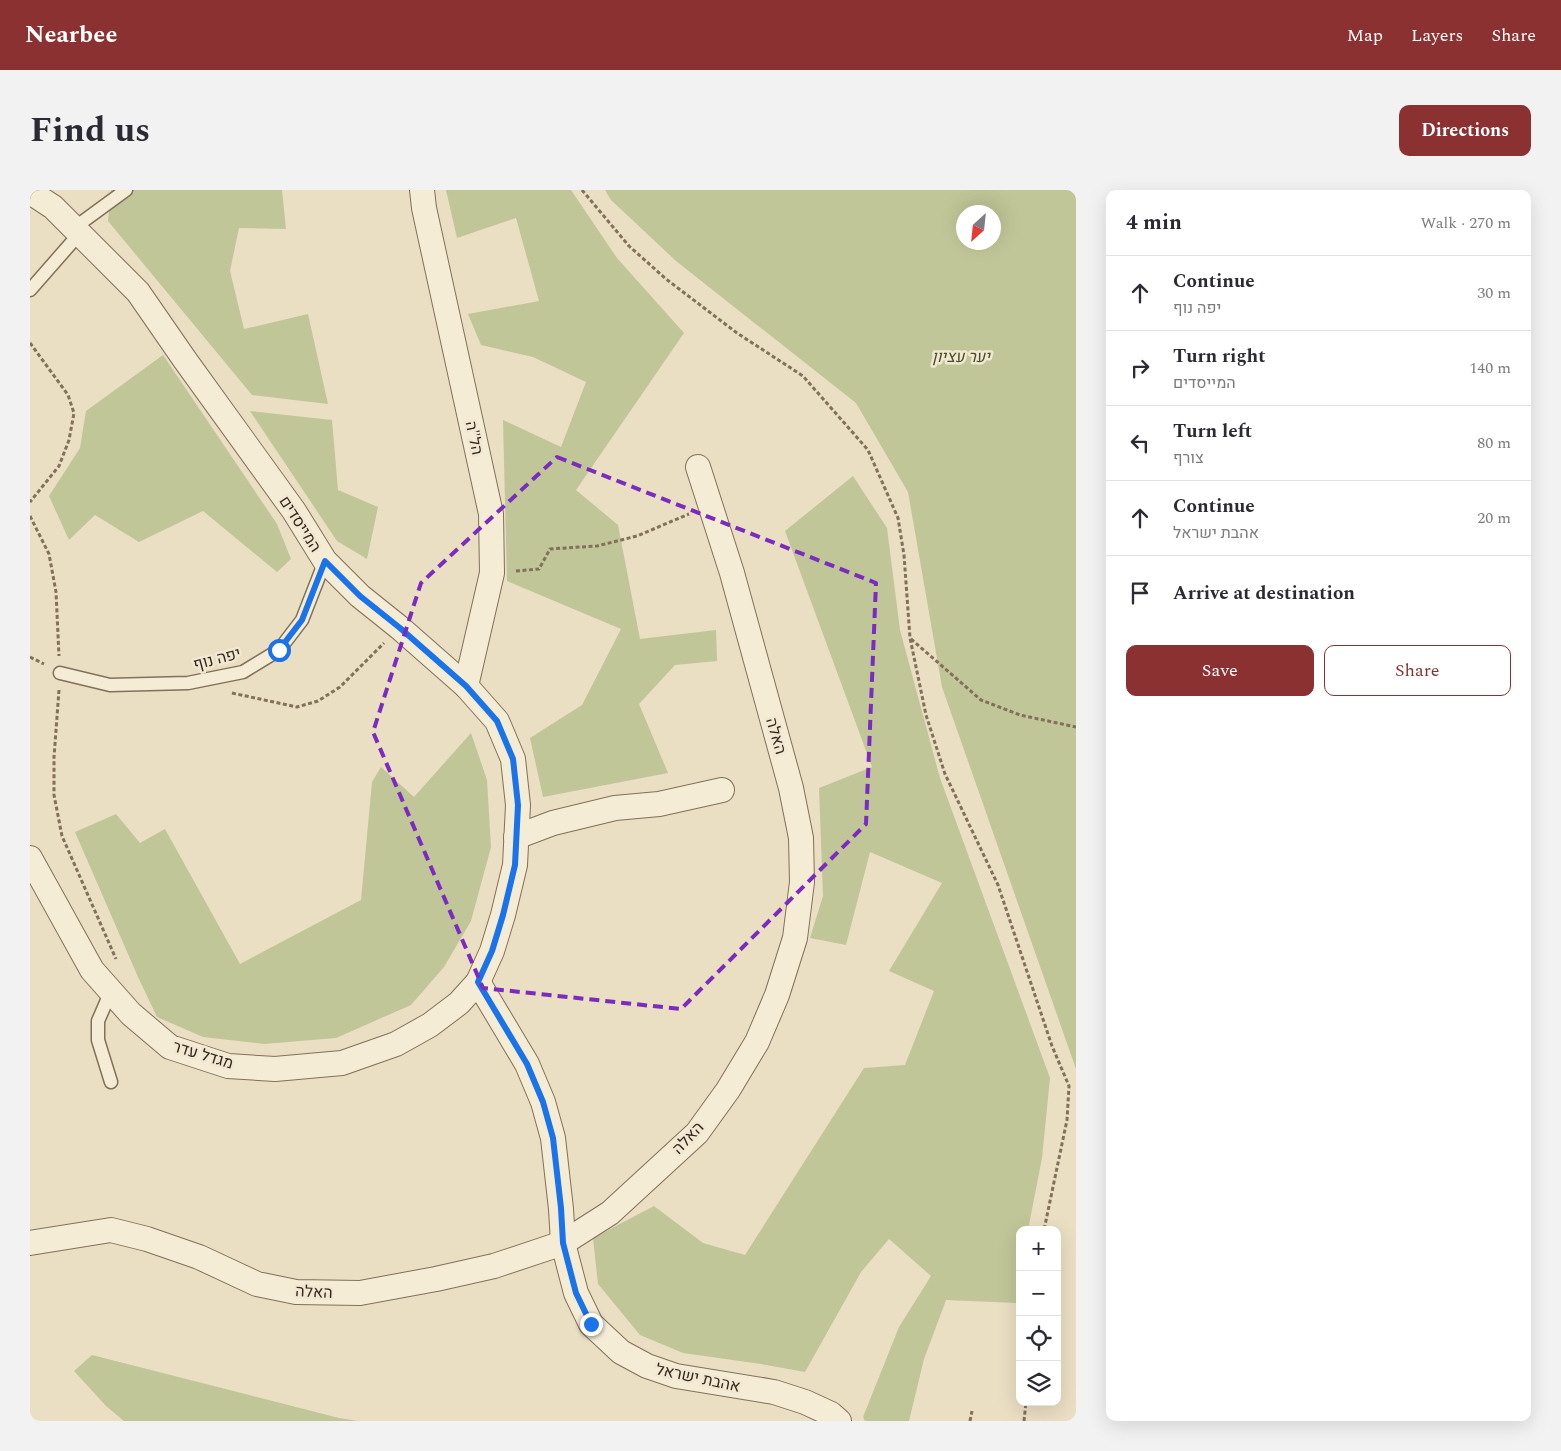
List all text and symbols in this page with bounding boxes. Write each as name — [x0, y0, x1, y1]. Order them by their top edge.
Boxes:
text: Nearbee — [25, 17, 117, 53]
text: Map — [1347, 22, 1383, 49]
text: Layers — [1411, 22, 1463, 49]
text: Share — [1491, 22, 1536, 49]
text: Find us — [30, 104, 150, 157]
button: Directions — [1399, 105, 1531, 156]
north arrow — [956, 205, 1001, 250]
text: 4 min — [1126, 207, 1182, 239]
text: Walk · 270 m — [1420, 211, 1511, 235]
text: Continue — [1173, 267, 1255, 296]
icon: ahead — [1126, 279, 1154, 307]
text: 30 m — [1477, 281, 1511, 305]
text: יפה נוף — [1173, 296, 1221, 320]
text: Turn right — [1173, 342, 1266, 371]
park label: יער עציון — [932, 345, 991, 369]
icon: right — [1126, 354, 1154, 382]
text: 140 m — [1469, 356, 1511, 380]
text: המייסדים — [1173, 371, 1236, 395]
text: Turn left — [1173, 417, 1252, 446]
street label: הל"ה — [459, 419, 489, 457]
icon: left — [1126, 429, 1154, 457]
text: 80 m — [1477, 431, 1511, 455]
text: צורף — [1173, 446, 1204, 470]
street label: המייסדים — [273, 491, 327, 557]
text: Continue — [1173, 492, 1255, 521]
icon: ahead — [1126, 504, 1154, 532]
text: 20 m — [1477, 506, 1511, 530]
text: אהבת ישראל — [1173, 521, 1259, 545]
icon: arrive — [1126, 579, 1154, 607]
text: Arrive at destination — [1173, 579, 1355, 608]
route start — [268, 639, 291, 662]
street label: יפה נוף — [191, 641, 243, 677]
button: Save — [1126, 645, 1314, 696]
button: Share — [1324, 645, 1511, 696]
street label: האלה — [759, 715, 793, 757]
street label: מגדל עדר — [170, 1034, 236, 1076]
street label: האלה — [666, 1116, 710, 1160]
map controls — [1016, 1226, 1061, 1406]
button: + — [1016, 1226, 1061, 1271]
button: − — [1016, 1271, 1061, 1316]
street label: האלה — [295, 1279, 333, 1305]
route end — [580, 1313, 603, 1336]
button: locate — [1016, 1316, 1061, 1361]
street label: אהבת ישראל — [653, 1357, 743, 1399]
button: layers — [1016, 1361, 1061, 1406]

